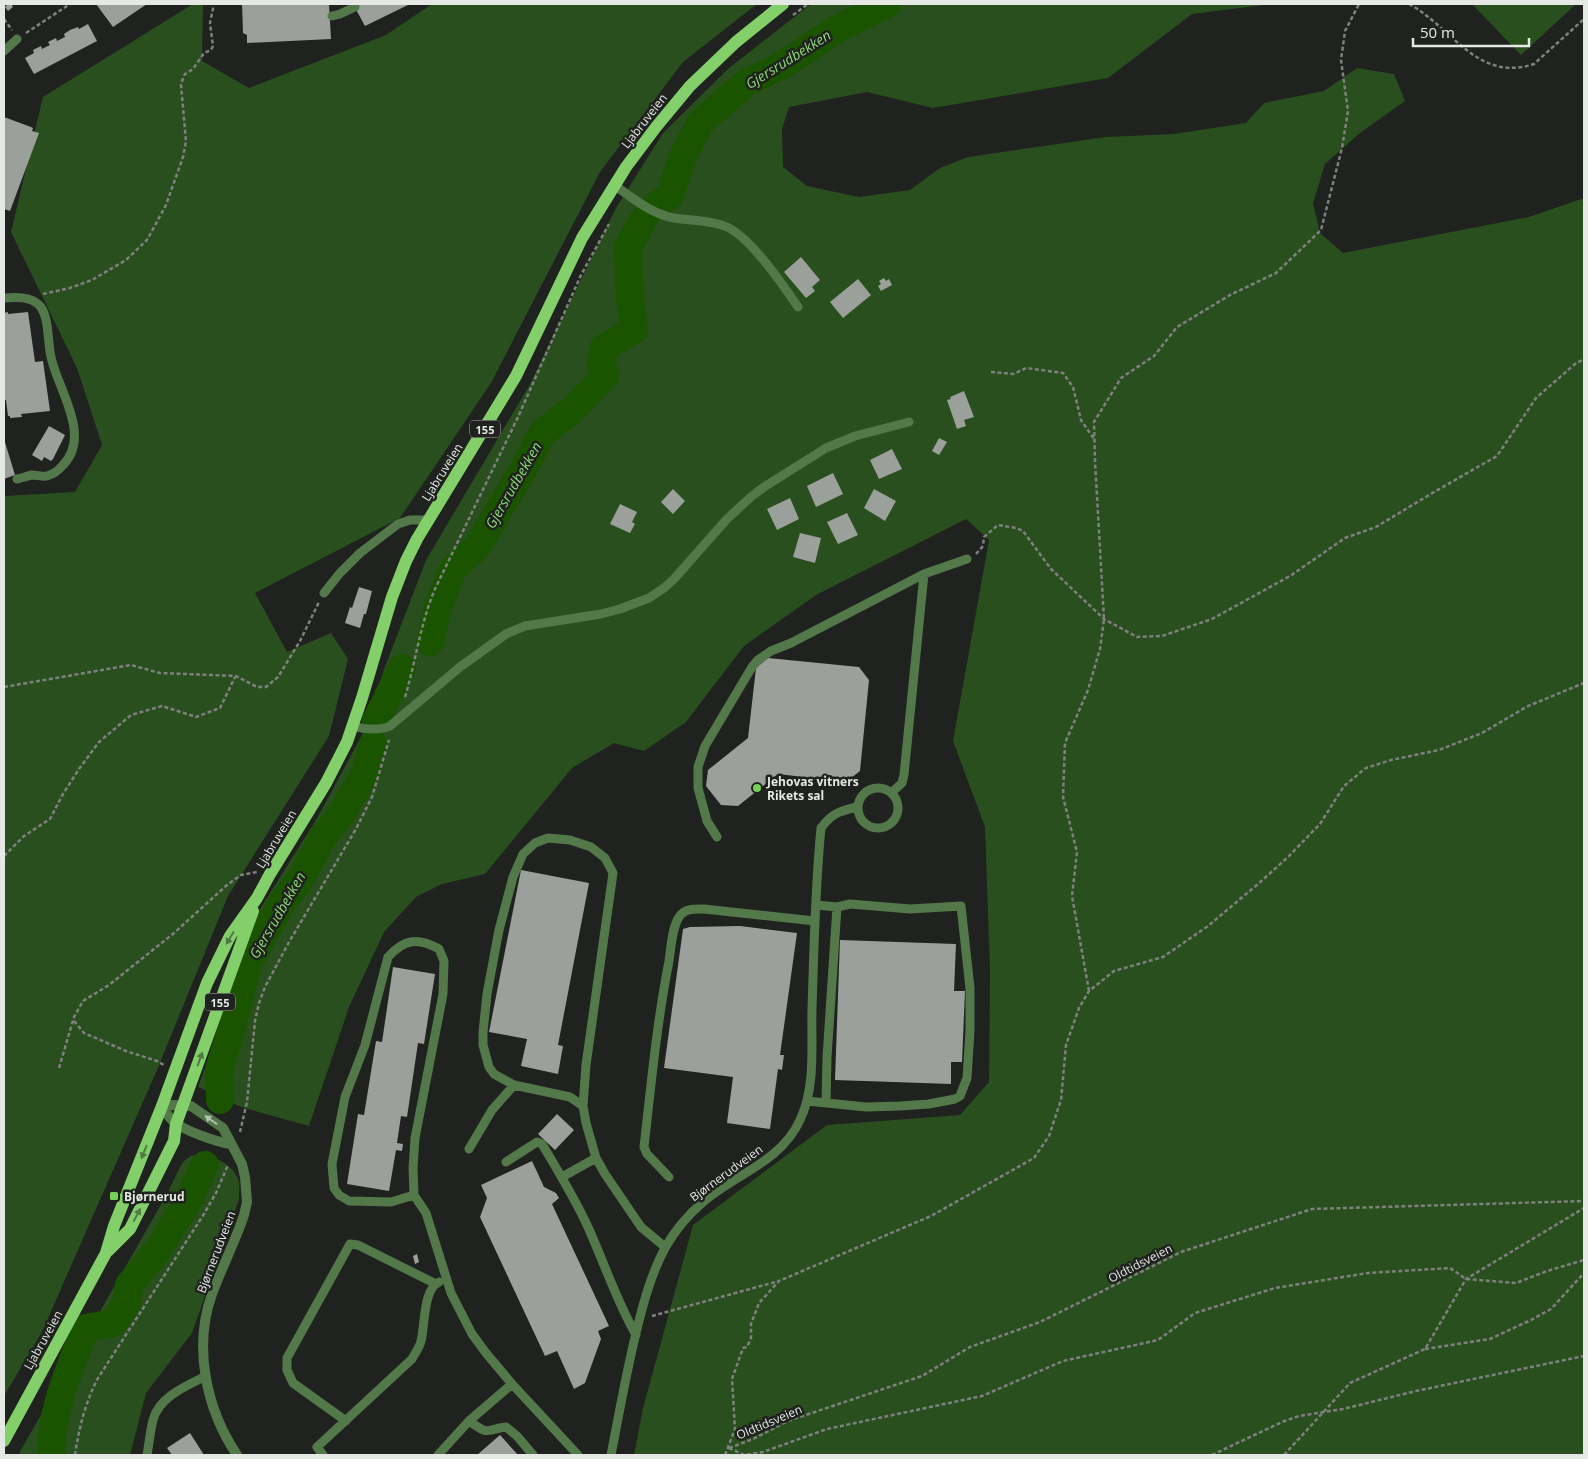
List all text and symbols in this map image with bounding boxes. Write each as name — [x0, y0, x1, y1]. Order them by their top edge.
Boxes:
scale bar — [1413, 15, 1529, 47]
text: 50 m — [1420, 22, 1455, 42]
water label: Gjersrudbekken — [742, 25, 834, 93]
street label: Ljabruveien — [617, 90, 671, 152]
road number: 155 — [470, 420, 500, 438]
water label: Gjersrudbekken — [481, 438, 545, 532]
street label: Ljabruveien — [417, 440, 467, 504]
place label: Jehovas vitners Rikets sal — [766, 773, 859, 804]
marker: Jehovas vitners Rikets sal — [751, 782, 763, 794]
street label: Ljabruveien — [252, 807, 300, 871]
water label: Gjersrudbekken — [245, 868, 309, 962]
one-way arrow — [225, 931, 234, 944]
road number: 155 — [205, 994, 235, 1010]
one-way arrow — [197, 1052, 204, 1067]
one-way arrow — [205, 1114, 218, 1125]
street label: Bjørnerudveien — [686, 1141, 766, 1205]
one-way arrow — [139, 1145, 147, 1159]
place label: Bjørnerud — [124, 1188, 185, 1205]
marker: Bjørnerud — [108, 1190, 120, 1202]
one-way arrow — [133, 1208, 141, 1223]
street label: Bjørnerudveien — [193, 1209, 239, 1295]
street label: Oldtidsveien — [1105, 1240, 1175, 1286]
street label: Ljabruveien — [20, 1307, 66, 1373]
street label: Oldtidsveien — [733, 1401, 805, 1443]

